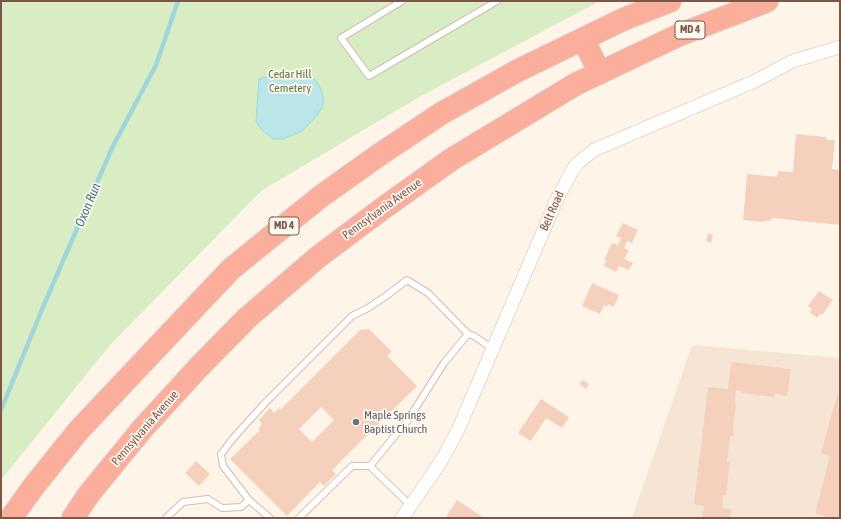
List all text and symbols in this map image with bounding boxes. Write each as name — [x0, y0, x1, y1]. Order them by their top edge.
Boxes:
road number: MD 4 — [675, 21, 705, 39]
park label: Cedar Hill Cemetery — [268, 67, 312, 95]
street label: Pennsylvania Avenue — [340, 175, 424, 243]
water label: Oxon Run — [72, 181, 104, 229]
street label: Belt Road — [537, 189, 567, 233]
road number: MD 4 — [269, 217, 299, 235]
street label: Pennsylvania Avenue — [109, 388, 181, 468]
place label: Maple Springs Baptist Church — [364, 408, 427, 436]
marker: Maple Springs Baptist Church — [351, 417, 361, 427]

